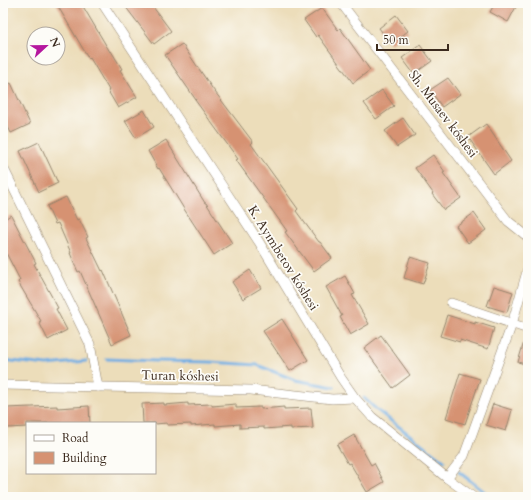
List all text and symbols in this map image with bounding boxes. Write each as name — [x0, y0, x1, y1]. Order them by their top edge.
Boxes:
north arrow — [26, 26, 66, 66]
scale bar — [377, 26, 448, 52]
text: 50 m — [383, 32, 410, 48]
text: N — [46, 35, 64, 50]
street label: Sh. Musaev kóshesi — [404, 67, 482, 162]
street label: K. Ayımbetov kóshesi — [243, 202, 323, 314]
street label: Turan kóshesi — [141, 366, 219, 386]
legend — [26, 422, 156, 474]
text: Road — [62, 430, 89, 446]
text: Building — [62, 450, 107, 466]

